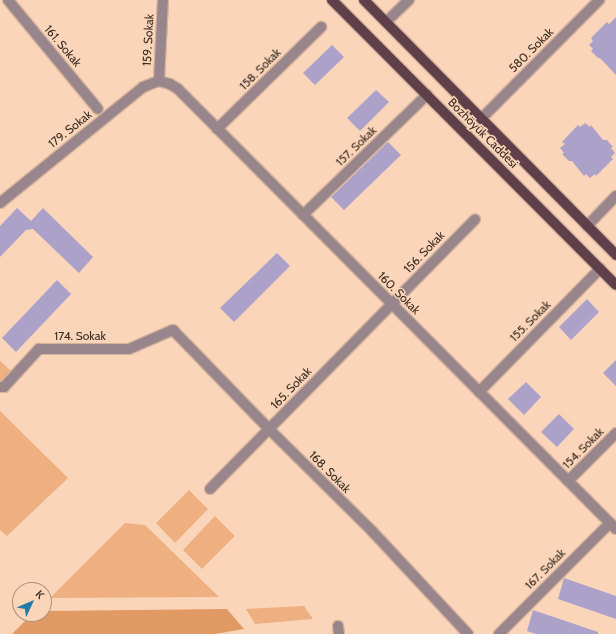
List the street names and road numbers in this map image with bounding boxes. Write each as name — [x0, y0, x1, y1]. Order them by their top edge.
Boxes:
street label: 159. Sokak — [139, 14, 157, 66]
street label: 161. Sokak — [41, 22, 85, 70]
street label: 580. Sokak — [506, 25, 556, 75]
street label: 158. Sokak — [236, 45, 284, 93]
street label: Bozhöyük Caddesi — [445, 95, 521, 171]
street label: 179. Sokak — [45, 107, 95, 151]
street label: 157. Sokak — [333, 123, 379, 169]
street label: 156. Sokak — [401, 228, 447, 276]
street label: 160. Sokak — [375, 269, 423, 317]
street label: 155. Sokak — [506, 297, 554, 345]
street label: 174. Sokak — [54, 329, 106, 343]
street label: 165. Sokak — [268, 364, 314, 412]
street label: 154. Sokak — [559, 424, 607, 472]
street label: 168. Sokak — [306, 448, 354, 496]
street label: 167. Sokak — [522, 546, 568, 592]

